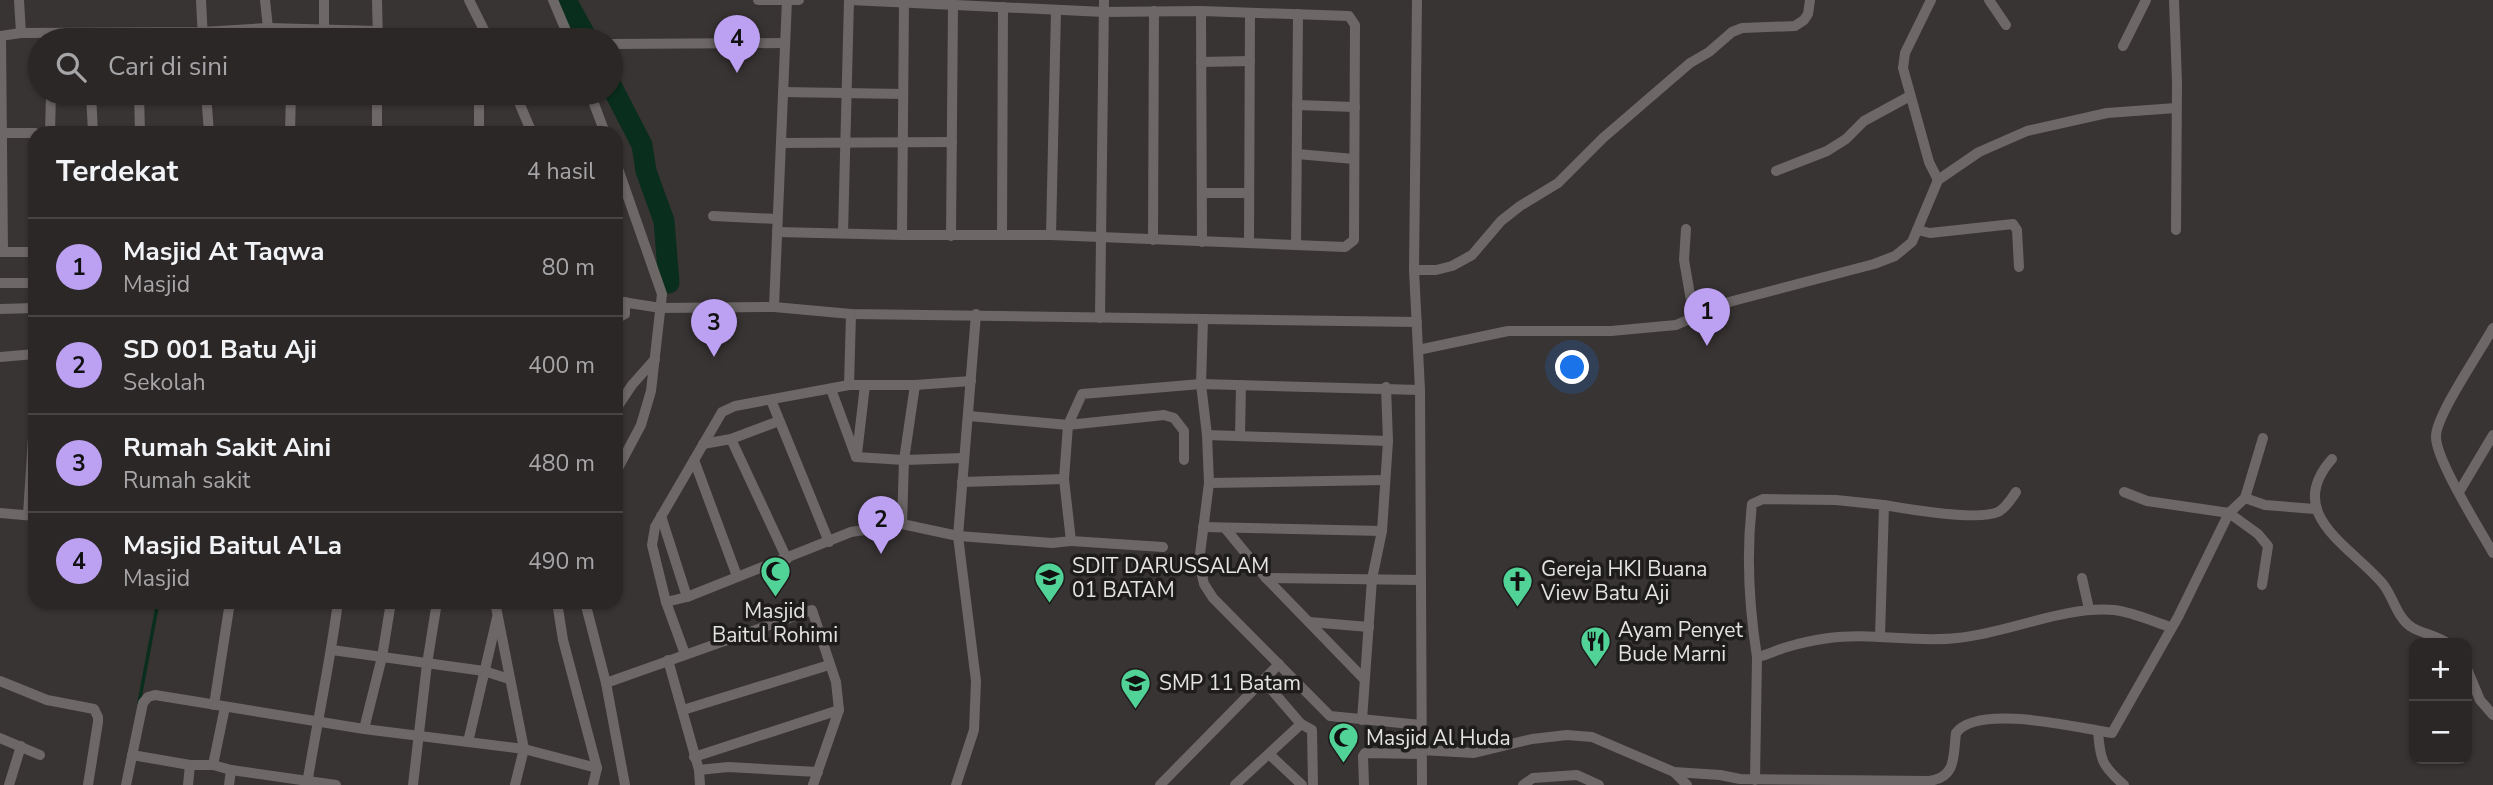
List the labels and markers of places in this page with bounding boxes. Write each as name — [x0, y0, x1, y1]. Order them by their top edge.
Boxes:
pin: 4 — [714, 15, 760, 73]
pin: 1 — [1684, 288, 1730, 346]
pin: 3 — [691, 299, 737, 357]
pin: 2 — [858, 496, 904, 554]
place label: SDIT DARUSSALAM 01 BATAM — [1072, 552, 1269, 604]
mosque icon: Masjid Baitul Rohimi — [758, 554, 792, 598]
place label: Gereja HKI Buana View Batu Aji — [1540, 555, 1708, 607]
school or university icon: SDIT DARUSSALAM 01 BATAM — [1032, 561, 1066, 605]
church icon: Gereja HKI Buana View Batu Aji — [1501, 564, 1535, 608]
place label: Masjid Baitul Rohimi — [712, 597, 838, 649]
place label: Ayam Penyet Bude Marni — [1618, 616, 1743, 668]
restaurant icon: Ayam Penyet Bude Marni — [1578, 625, 1612, 669]
school or university icon: SMP 11 Batam — [1119, 666, 1153, 710]
place label: SMP 11 Batam — [1159, 669, 1301, 697]
mosque icon: Masjid Al Huda — [1326, 721, 1360, 765]
place label: Masjid Al Huda — [1366, 724, 1511, 752]

